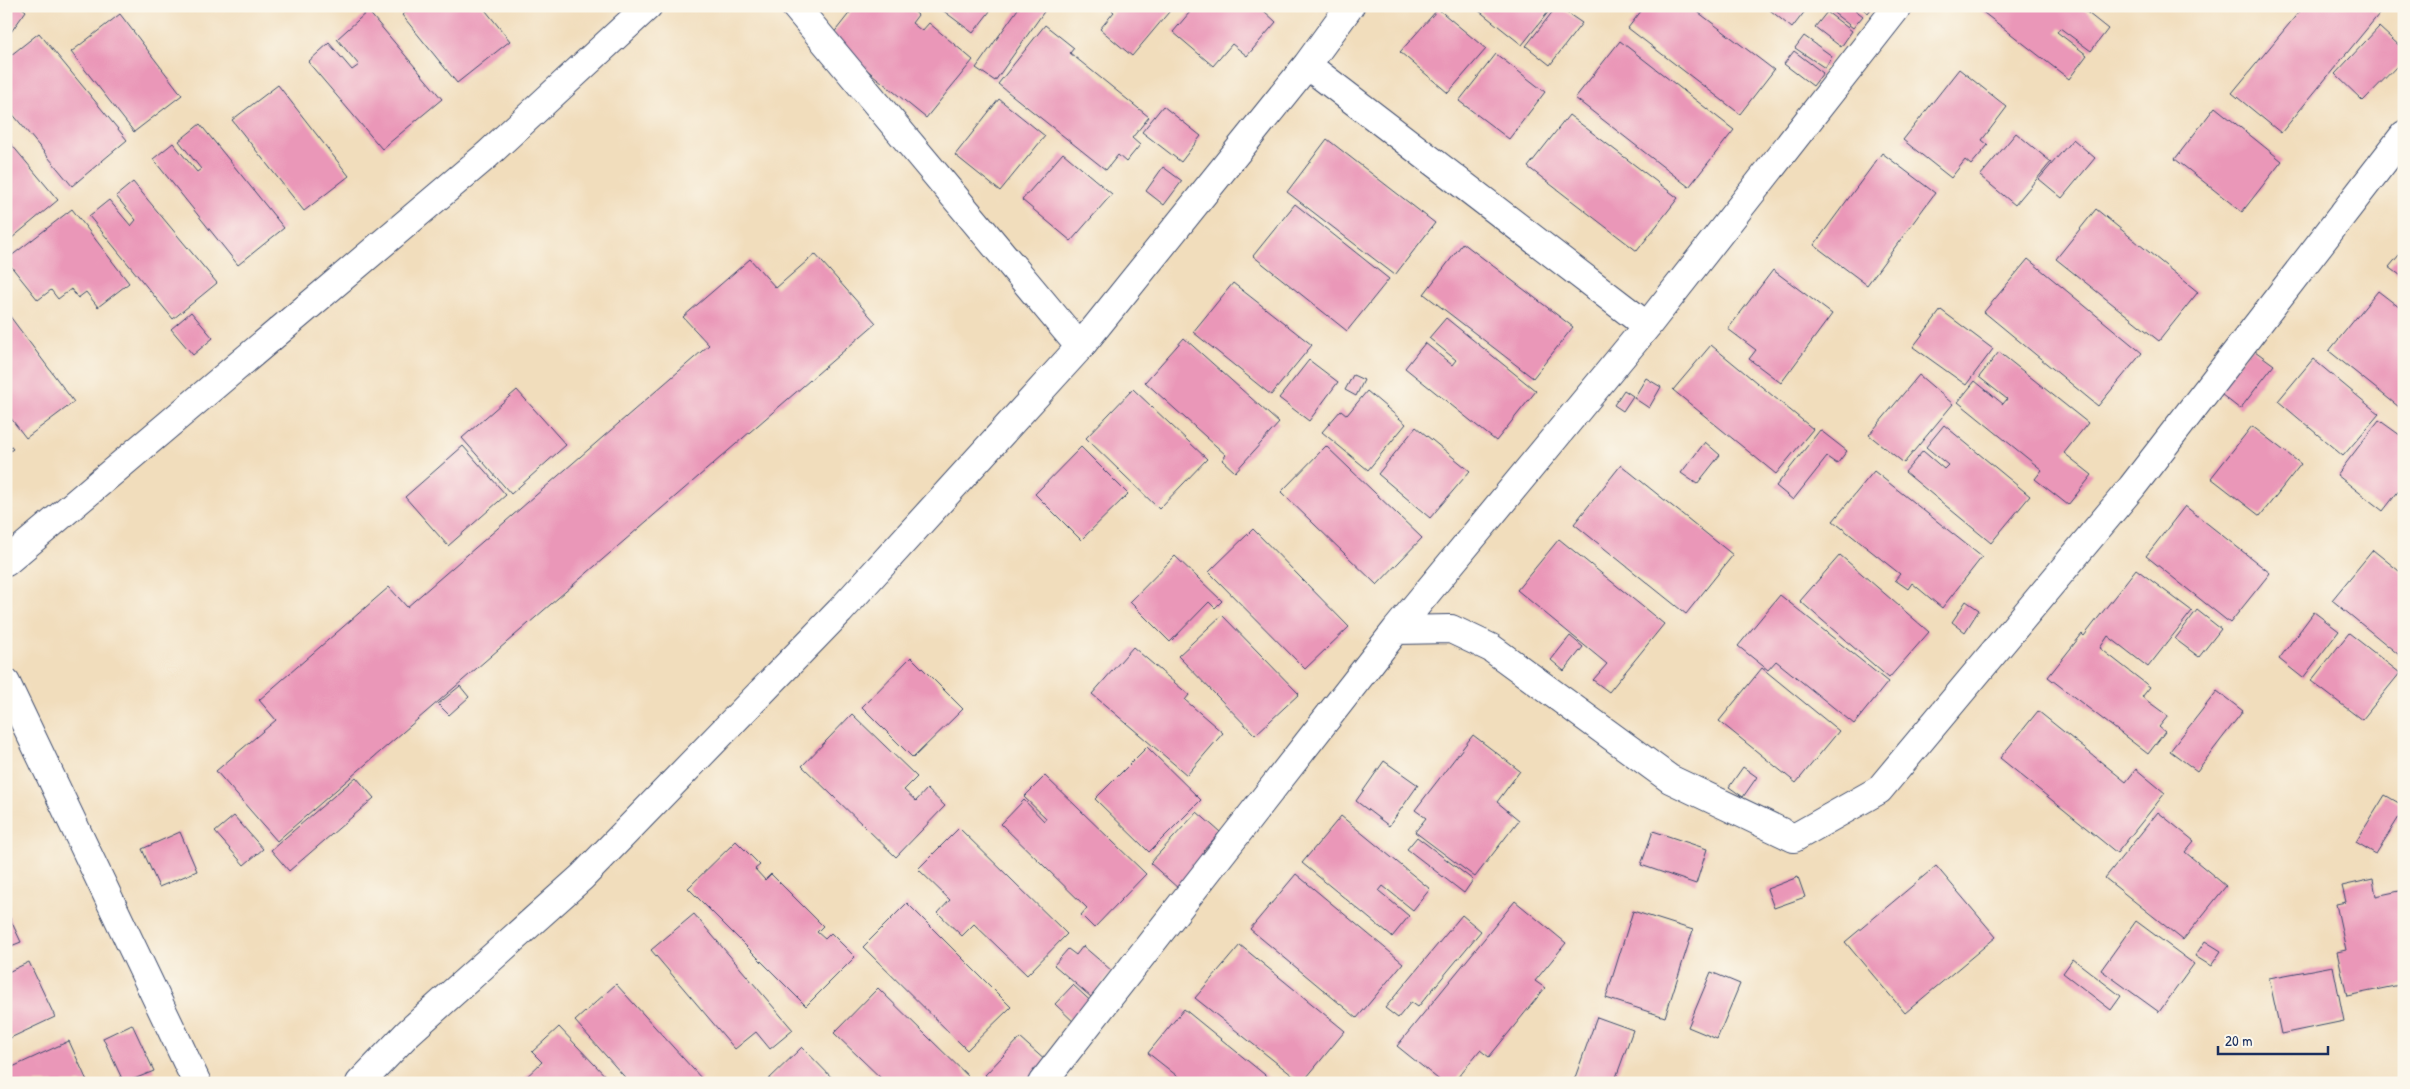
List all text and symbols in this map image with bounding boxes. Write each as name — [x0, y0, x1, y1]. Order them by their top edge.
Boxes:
scale bar — [2218, 1024, 2328, 1056]
text: 20 m — [2225, 1030, 2252, 1051]

